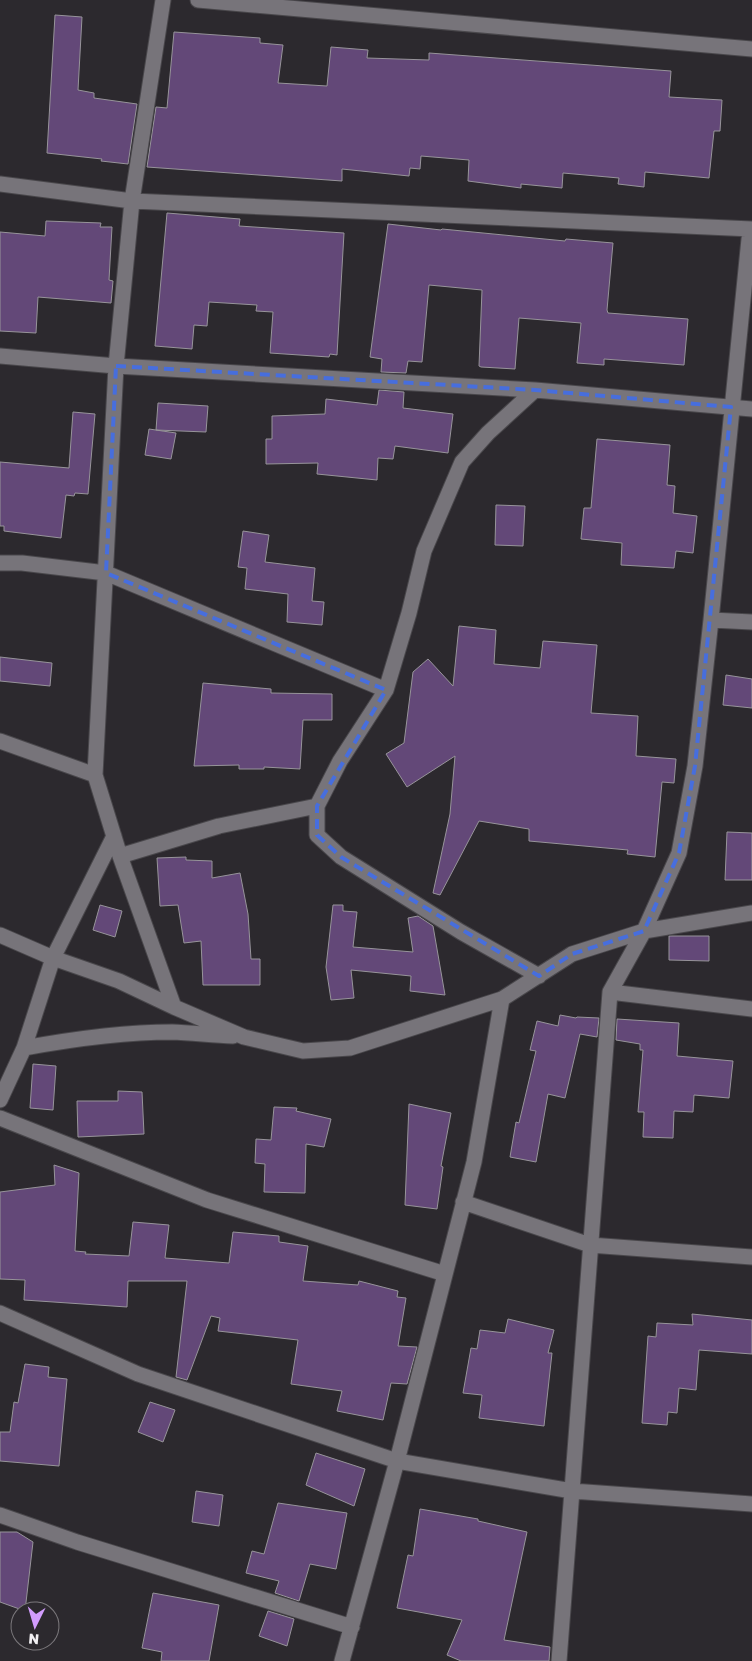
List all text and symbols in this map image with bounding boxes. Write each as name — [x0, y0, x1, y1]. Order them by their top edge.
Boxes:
north arrow — [10, 1601, 60, 1651]
text: N — [28, 1631, 40, 1648]

